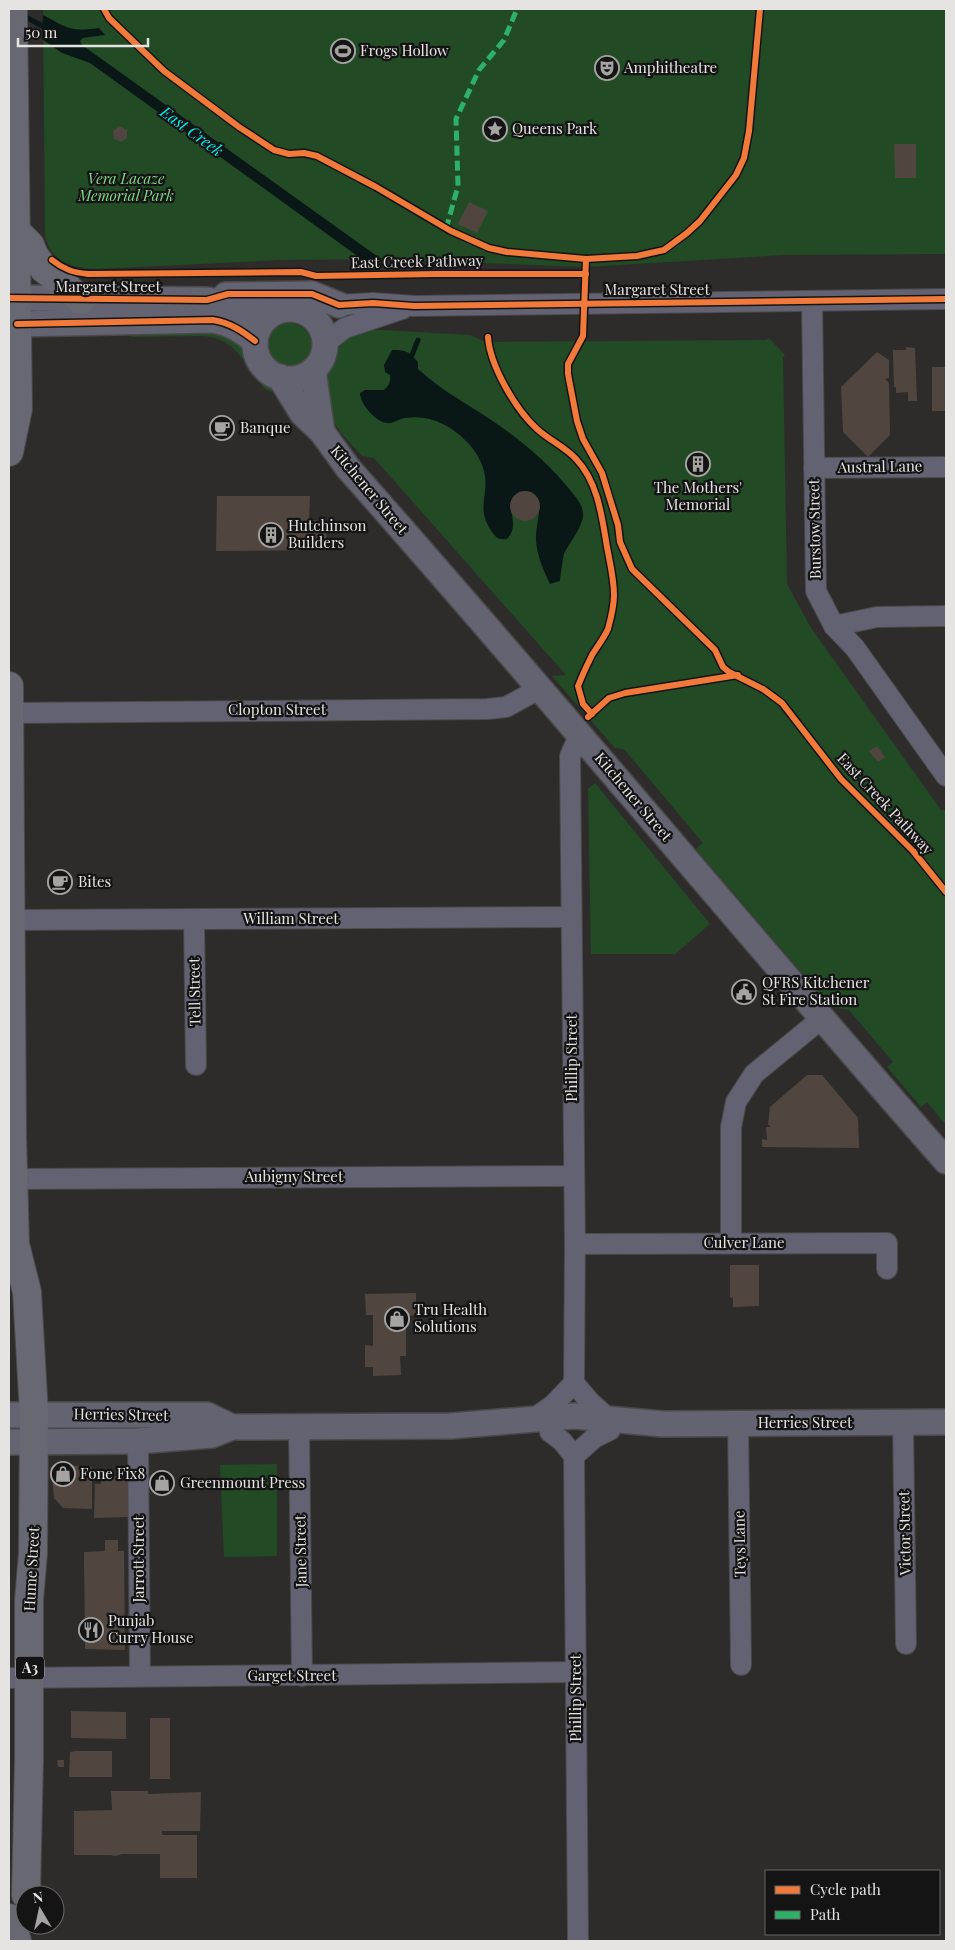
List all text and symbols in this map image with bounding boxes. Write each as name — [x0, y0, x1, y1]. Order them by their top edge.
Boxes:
scale bar — [18, 15, 148, 47]
text: 50 m — [25, 22, 58, 42]
sports icon: Frogs Hollow — [330, 38, 356, 64]
place label: Frogs Hollow — [360, 40, 449, 60]
theatre icon: Amphitheatre — [594, 55, 620, 81]
place label: Amphitheatre — [623, 57, 717, 77]
water label: East Creek — [156, 100, 228, 160]
place icon: Queens Park — [482, 116, 508, 142]
place label: Queens Park — [512, 118, 598, 138]
park label: Vera Lacaze Memorial Park — [77, 168, 174, 205]
street label: East Creek Pathway — [351, 250, 484, 272]
street label: Margaret Street — [55, 276, 161, 296]
street label: Margaret Street — [604, 279, 710, 299]
cafe icon: Banque — [209, 415, 235, 441]
place label: Banque — [240, 417, 291, 437]
street label: Kitchener Street — [327, 441, 413, 538]
building icon: The Mothers' Memorial — [685, 451, 711, 477]
street label: Austral Lane — [836, 455, 923, 477]
place label: The Mothers' Memorial — [654, 477, 742, 514]
street label: Burstow Street — [803, 478, 825, 579]
place label: Hutchinson Builders — [288, 515, 367, 552]
building icon: Hutchinson Builders — [258, 522, 284, 548]
street label: Clopton Street — [228, 699, 327, 719]
street label: Kitchener Street — [591, 748, 677, 845]
street label: East Creek Pathway — [833, 748, 938, 859]
cafe icon: Bites — [47, 869, 73, 895]
place label: Bites — [78, 871, 111, 891]
street label: William Street — [242, 908, 339, 928]
street label: Tell Street — [183, 957, 205, 1027]
place label: QFRS Kitchener St Fire Station — [762, 972, 870, 1009]
public building icon: QFRS Kitchener St Fire Station — [731, 979, 757, 1005]
street label: Phillip Street — [561, 1014, 581, 1102]
street label: Aubigny Street — [244, 1166, 344, 1186]
street label: Culver Lane — [703, 1232, 785, 1252]
place label: Tru Health Solutions — [414, 1299, 487, 1336]
shop icon: Tru Health Solutions — [384, 1306, 410, 1332]
street label: Herries Street — [73, 1403, 169, 1425]
street label: Herries Street — [758, 1412, 853, 1432]
shop icon: Fone Fix8 — [50, 1461, 76, 1487]
place label: Fone Fix8 — [80, 1463, 145, 1483]
shop icon: Greenmount Press — [149, 1470, 175, 1496]
place label: Greenmount Press — [180, 1472, 305, 1492]
street label: Victor Street — [893, 1490, 915, 1576]
street label: Teys Lane — [728, 1510, 750, 1578]
street label: Jane Street — [289, 1514, 311, 1588]
street label: Jarrott Street — [128, 1515, 148, 1604]
street label: Hume Street — [19, 1525, 43, 1612]
place label: Punjab Curry House — [108, 1610, 194, 1647]
restaurant icon: Punjab Curry House — [78, 1617, 104, 1643]
street label: Phillip Street — [565, 1654, 585, 1742]
road number: A3 — [16, 1656, 44, 1680]
street label: Garget Street — [247, 1665, 337, 1685]
legend — [765, 1870, 940, 1935]
text: Cycle path — [810, 1879, 881, 1899]
north arrow — [15, 1885, 65, 1935]
text: N — [31, 1886, 44, 1907]
text: Path — [810, 1904, 840, 1924]

